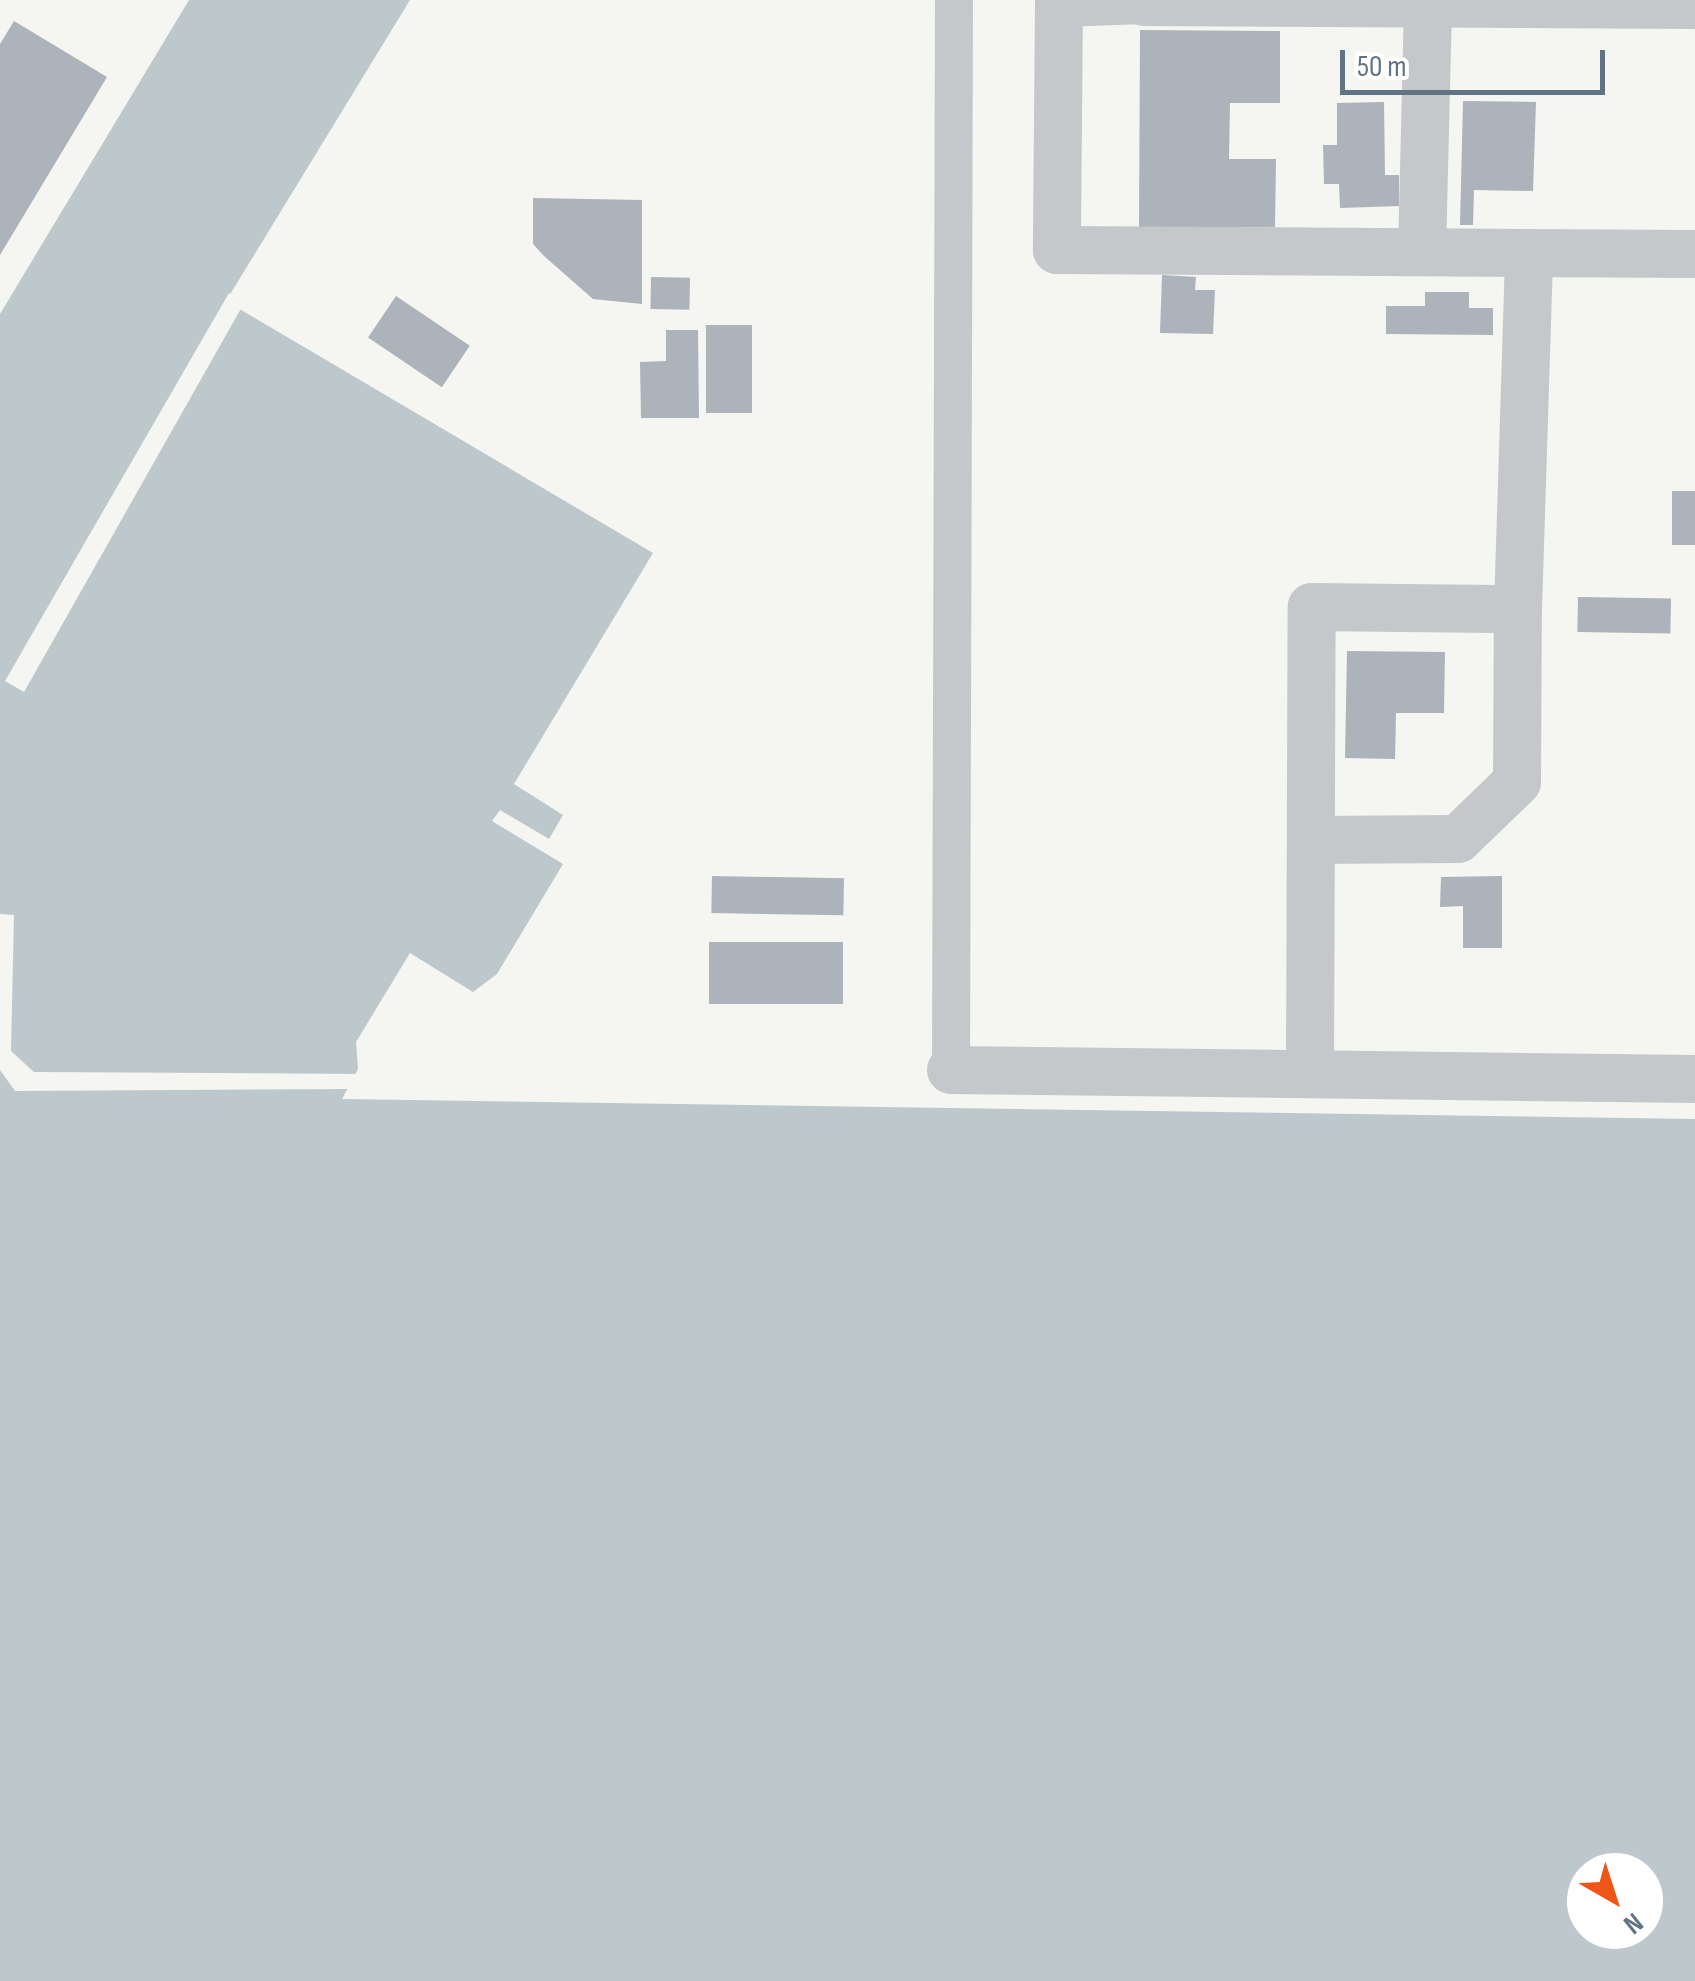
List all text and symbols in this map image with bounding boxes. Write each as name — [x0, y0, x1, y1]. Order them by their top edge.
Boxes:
scale bar — [1345, 30, 1610, 92]
text: 50 m — [1357, 49, 1406, 85]
north arrow — [1565, 1851, 1665, 1951]
text: N — [1617, 1906, 1649, 1941]

